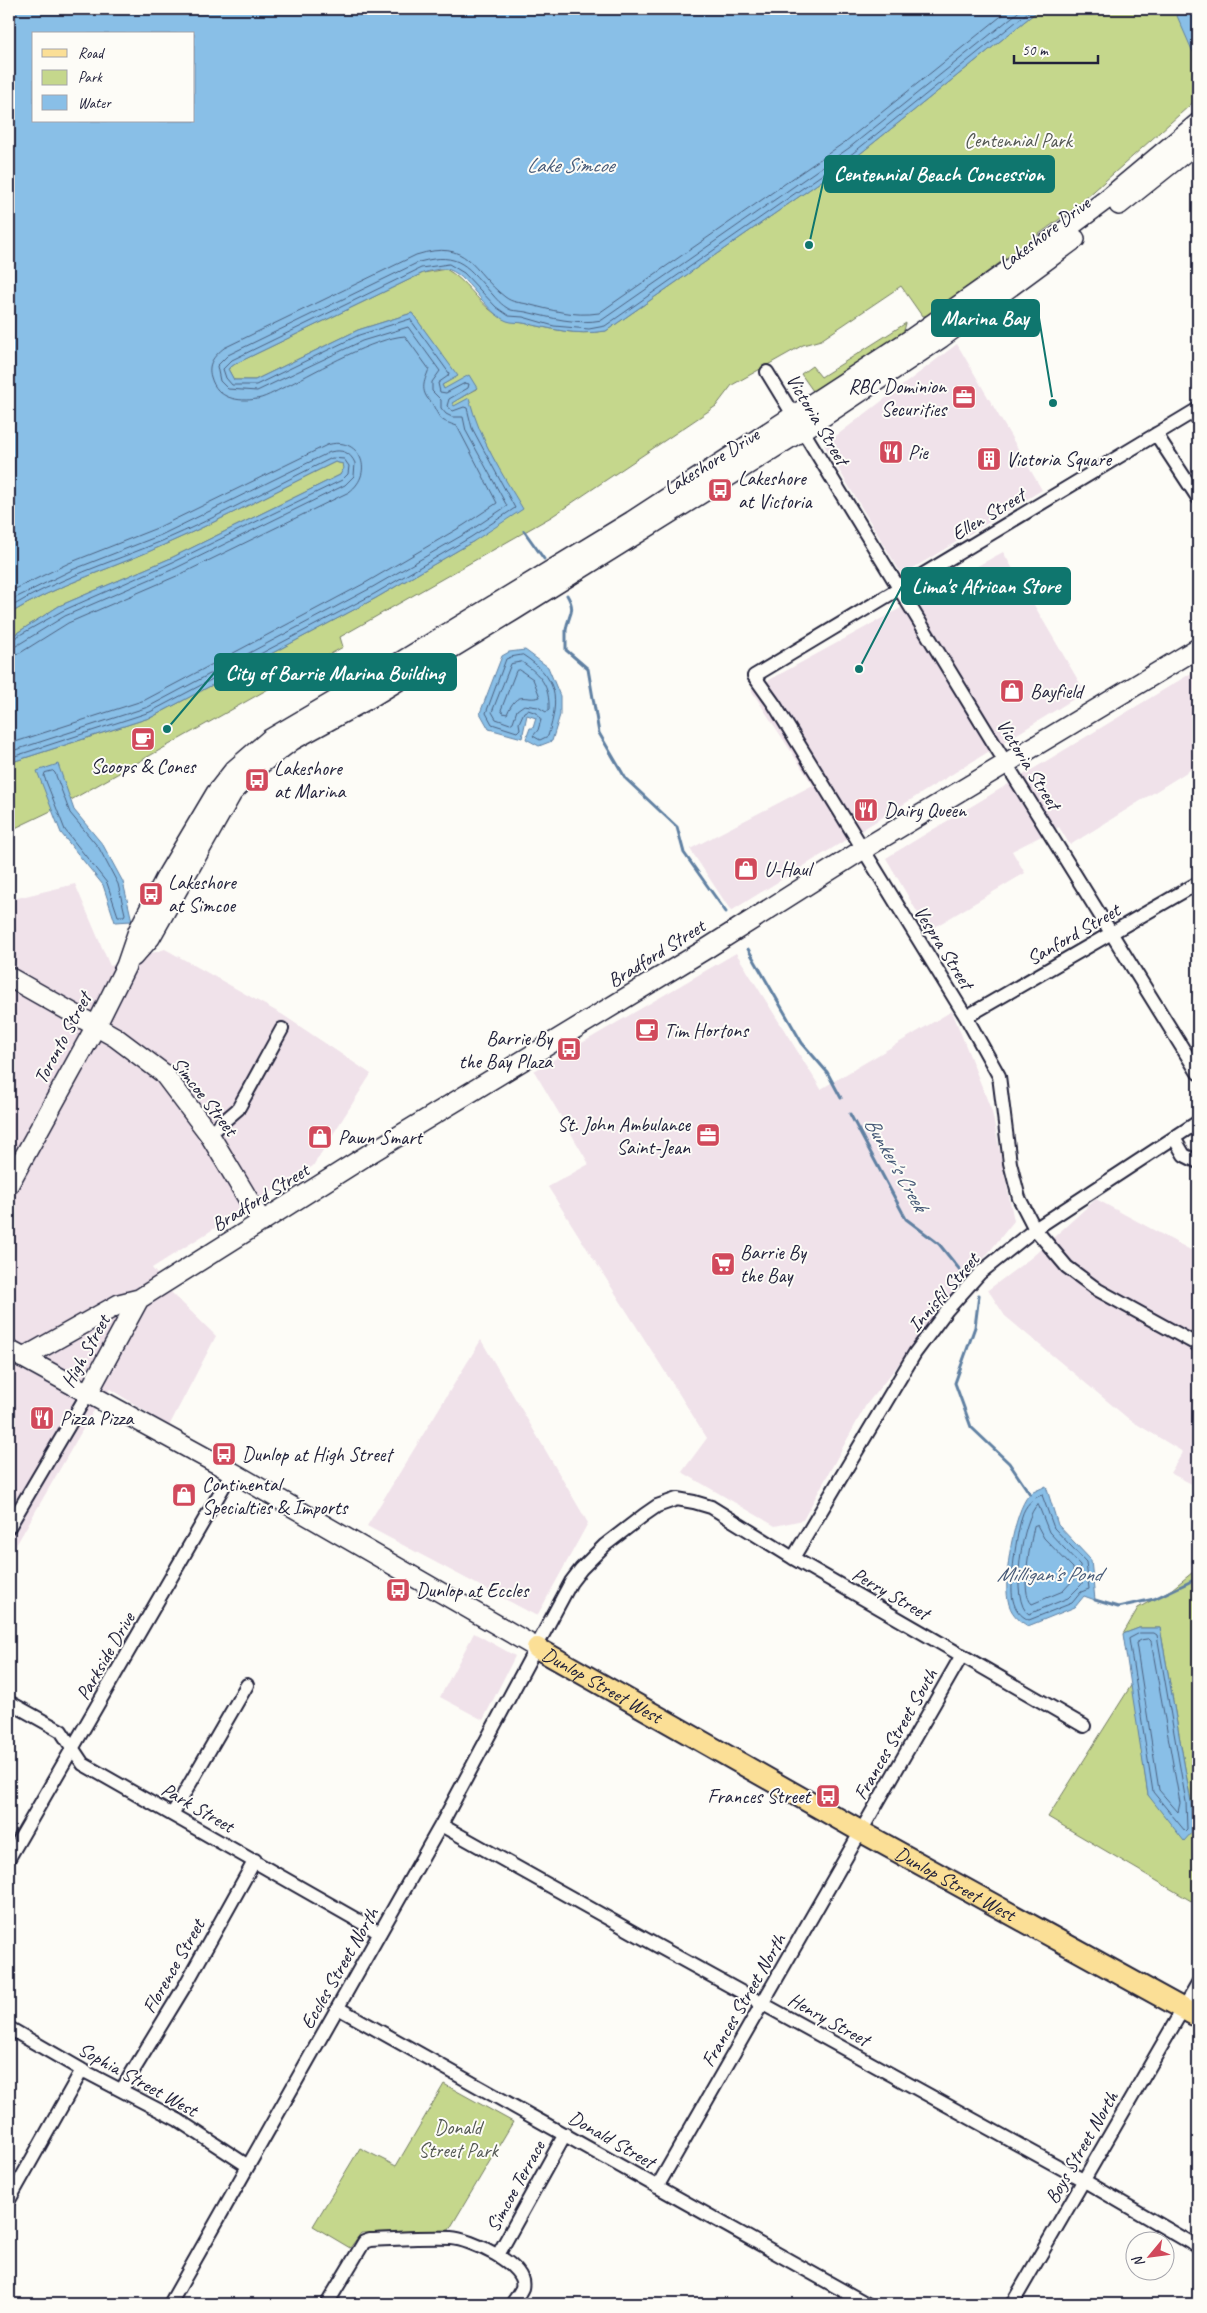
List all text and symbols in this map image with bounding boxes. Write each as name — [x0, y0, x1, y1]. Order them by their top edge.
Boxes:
legend — [32, 32, 195, 122]
scale bar — [1014, 32, 1098, 64]
text: 50 m — [1022, 41, 1049, 60]
text: Road — [78, 44, 105, 63]
text: Park — [78, 68, 103, 87]
text: Water — [78, 94, 112, 113]
park label: Centennial Park — [964, 128, 1073, 153]
water label: Lake Simcoe — [527, 152, 617, 178]
callout: Centennial Beach Concession — [825, 156, 1054, 192]
text: Centennial Beach Concession — [834, 161, 1046, 187]
street label: Lakeshore Drive — [994, 190, 1096, 276]
callout: Marina Bay — [932, 300, 1039, 336]
text: Marina Bay — [941, 305, 1032, 331]
street label: Victoria Street — [780, 369, 856, 472]
place label: RBC Dominion Securities — [848, 374, 948, 422]
office icon: RBC Dominion Securities — [951, 384, 977, 410]
street label: Lakeshore Drive — [659, 421, 765, 501]
restaurant icon: Pie — [878, 439, 904, 465]
place label: Pie — [908, 440, 929, 465]
building icon: Victoria Square — [976, 446, 1002, 472]
place label: Victoria Square — [1006, 447, 1112, 472]
place label: Lakeshore at Victoria — [738, 466, 813, 514]
bus stop icon: Lakeshore at Victoria — [707, 477, 733, 503]
street label: Ellen Street — [947, 481, 1032, 546]
callout: Lima's African Store — [902, 568, 1070, 604]
text: Lima's African Store — [912, 573, 1062, 599]
callout: City of Barrie Marina Building — [215, 654, 456, 690]
text: City of Barrie Marina Building — [226, 660, 447, 687]
shop icon: Bayfield — [999, 678, 1025, 704]
place label: Bayfield — [1030, 679, 1086, 704]
street label: Victoria Street — [991, 714, 1068, 817]
cafe icon: Scoops & Cones — [130, 726, 156, 752]
place label: Scoops & Cones — [91, 754, 198, 779]
place label: Lakeshore at Marina — [274, 756, 347, 804]
bus stop icon: Lakeshore at Marina — [244, 767, 270, 793]
restaurant icon: Dairy Queen — [853, 797, 879, 823]
place label: Dairy Queen — [884, 798, 967, 823]
shop icon: U-Haul — [733, 856, 759, 882]
place label: U-Haul — [764, 857, 815, 882]
place label: Lakeshore at Simcoe — [168, 870, 237, 918]
bus stop icon: Lakeshore at Simcoe — [138, 881, 164, 907]
street label: Sanford Street — [1022, 897, 1126, 971]
street label: Vespra Street — [908, 901, 981, 996]
street label: Bradford Street — [603, 912, 712, 993]
street label: Toronto Street — [28, 985, 98, 1088]
cafe icon: Tim Hortons — [634, 1017, 660, 1043]
place label: Tim Hortons — [664, 1018, 750, 1043]
place label: Barrie By the Bay Plaza — [459, 1026, 554, 1074]
bus stop icon: Barrie By the Bay Plaza — [556, 1036, 582, 1062]
street label: Simcoe Street — [166, 1052, 245, 1143]
place label: St. John Ambulance Saint-Jean — [557, 1112, 691, 1160]
water label: Bunker's Creek — [859, 1113, 935, 1219]
office icon: St. John Ambulance Saint-Jean — [695, 1122, 721, 1148]
shop icon: Pawn Smart — [307, 1124, 333, 1150]
place label: Pawn Smart — [338, 1125, 424, 1150]
street label: Bradford Street — [207, 1156, 316, 1237]
place label: Barrie By the Bay — [740, 1240, 808, 1288]
street label: Innisfil Street — [902, 1246, 986, 1337]
supermarket icon: Barrie By the Bay — [710, 1251, 736, 1277]
street label: High Street — [55, 1308, 117, 1392]
restaurant icon: Pizza Pizza — [29, 1405, 55, 1431]
place label: Pizza Pizza — [60, 1406, 134, 1431]
bus stop icon: Dunlop at High Street — [211, 1441, 237, 1467]
place label: Dunlop at High Street — [242, 1442, 395, 1467]
place label: Continental Specialties & Imports — [202, 1472, 349, 1520]
shop icon: Continental Specialties & Imports — [171, 1482, 197, 1508]
street label: Perry Street — [848, 1561, 937, 1627]
water label: Milligan's Pond — [997, 1561, 1108, 1587]
bus stop icon: Dunlop at Eccles — [385, 1577, 411, 1603]
place label: Dunlop at Eccles — [416, 1578, 530, 1603]
street label: Parkside Drive — [70, 1607, 141, 1705]
street label: Dunlop Street West — [538, 1642, 668, 1730]
street label: Frances Street South — [848, 1663, 944, 1804]
street label: Park Street — [157, 1777, 241, 1839]
bus stop icon: Frances Street — [815, 1783, 841, 1809]
place label: Frances Street — [708, 1784, 812, 1809]
street label: Dunlop Street West — [890, 1841, 1022, 1928]
street label: Eccles Street North — [295, 1901, 385, 2034]
street label: Florence Street — [137, 1913, 211, 2018]
street label: Frances Street North — [695, 1928, 792, 2071]
street label: Henry Street — [784, 1987, 877, 2054]
street label: Sophia Street West — [74, 2036, 204, 2124]
street label: Boys Street North — [1039, 2086, 1124, 2208]
street label: Donald Street — [564, 2105, 662, 2176]
park label: Donald Street Park — [418, 2115, 499, 2163]
street label: Simcoe Terrace — [480, 2135, 551, 2236]
north arrow — [1124, 2230, 1174, 2280]
text: N — [1128, 2252, 1149, 2270]

